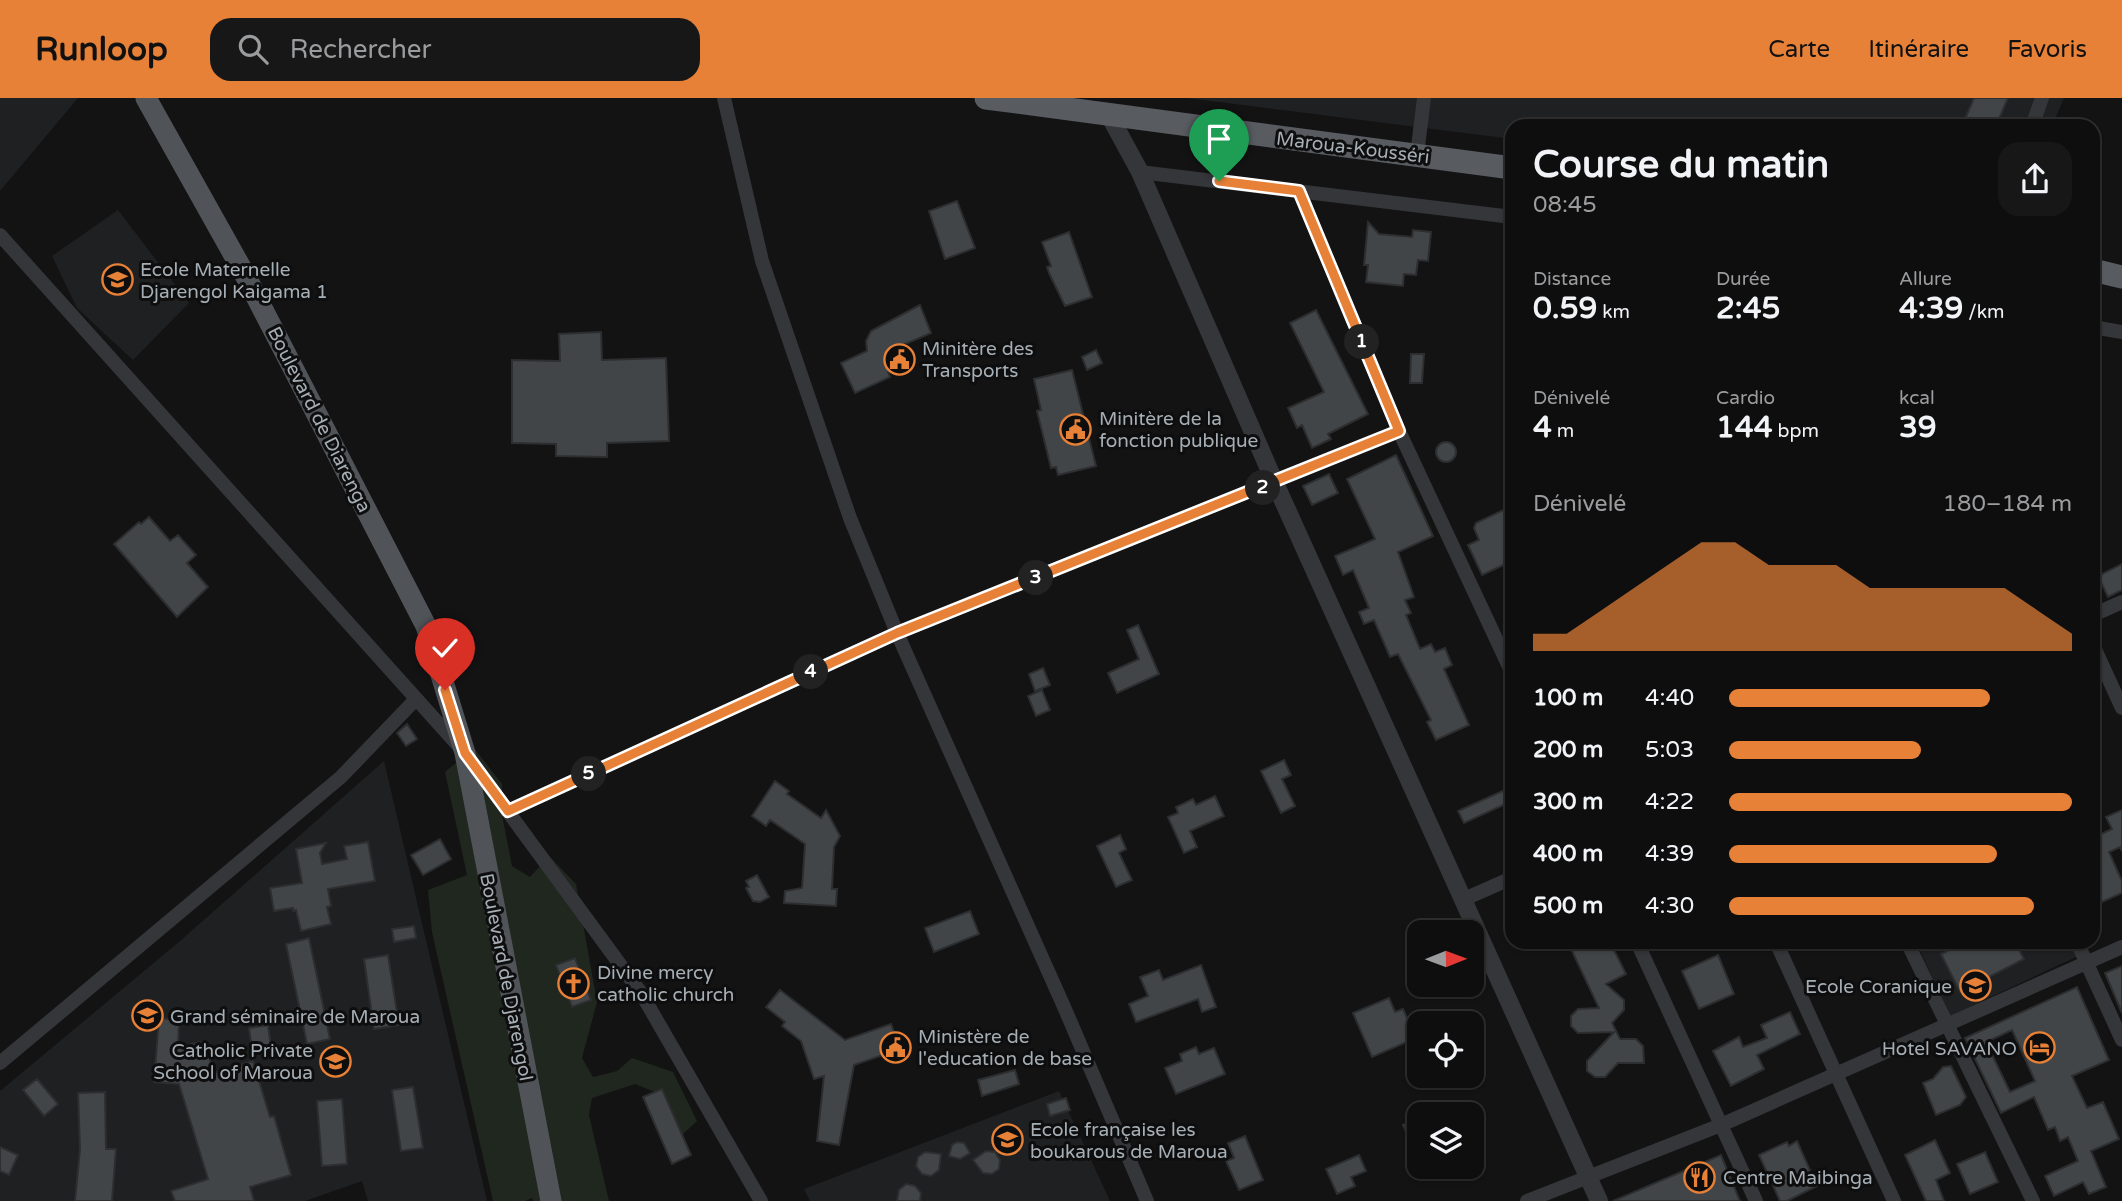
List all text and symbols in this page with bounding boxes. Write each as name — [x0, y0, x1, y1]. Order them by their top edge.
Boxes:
search box — [210, 18, 700, 81]
text: Runloop — [35, 30, 168, 69]
icon: search — [234, 30, 272, 68]
text: Rechercher — [290, 34, 431, 65]
text: Carte — [1768, 35, 1830, 64]
text: Itinéraire — [1868, 35, 1969, 64]
text: Favoris — [2007, 35, 2087, 64]
pin — [1189, 109, 1249, 181]
icon: arrive — [1200, 120, 1238, 158]
street label: Maroua-Kousséri — [1275, 128, 1431, 168]
text: Course du matin — [1533, 142, 1829, 188]
button: share — [1998, 142, 2072, 216]
text: 08:45 — [1533, 191, 1597, 219]
place label: Ecole Maternelle Djarengol Kaigama 1 — [140, 259, 328, 303]
school or university icon: Ecole Maternelle Djarengol Kaigama 1 — [100, 263, 134, 297]
text: Distance — [1533, 268, 1611, 290]
text: Durée — [1716, 268, 1770, 290]
text: Allure — [1899, 268, 1952, 290]
text: 0.59 — [1533, 290, 1597, 327]
text: 2:45 — [1716, 290, 1780, 327]
text: 4:39 — [1899, 290, 1963, 327]
text: km — [1597, 301, 1630, 323]
text: /km — [1963, 301, 2004, 323]
street label: Boulevard de Diarenga — [263, 323, 376, 516]
pin: 1 — [1344, 324, 1380, 360]
text: 1 — [1356, 330, 1367, 352]
place label: Minitère des Transports — [922, 338, 1034, 382]
public building icon: Minitère des Transports — [882, 342, 916, 376]
text: Dénivelé — [1533, 387, 1610, 409]
text: Cardio — [1716, 387, 1775, 409]
text: kcal — [1899, 387, 1935, 409]
place label: Minitère de la fonction publique — [1099, 408, 1258, 452]
text: 4 — [1533, 409, 1552, 446]
text: 144 — [1716, 409, 1773, 446]
text: 39 — [1899, 409, 1937, 446]
public building icon: Minitère de la fonction publique — [1059, 412, 1093, 446]
text: m — [1552, 420, 1574, 442]
text: bpm — [1773, 420, 1819, 442]
pin: 2 — [1246, 470, 1280, 506]
text: 2 — [1257, 476, 1268, 498]
text: Dénivelé — [1533, 490, 1626, 518]
text: 180–184 m — [1943, 490, 2072, 518]
pin: 3 — [1018, 560, 1054, 596]
text: 3 — [1030, 566, 1041, 588]
pin — [415, 618, 475, 690]
icon: check — [426, 629, 464, 667]
pin: 4 — [794, 654, 828, 690]
text: 4 — [805, 660, 816, 682]
text: 100 m — [1533, 684, 1603, 712]
text: 4:40 — [1645, 684, 1694, 712]
text: 200 m — [1533, 736, 1603, 764]
text: 5:03 — [1645, 736, 1694, 764]
pin: 5 — [572, 756, 606, 792]
text: 5 — [583, 762, 594, 784]
text: 300 m — [1533, 788, 1603, 816]
text: 4:22 — [1645, 788, 1694, 816]
text: 400 m — [1533, 840, 1603, 868]
text: 4:39 — [1645, 840, 1694, 868]
street label: Boulevard de Djarengol — [475, 872, 537, 1083]
text: 500 m — [1533, 892, 1603, 920]
text: 4:30 — [1645, 892, 1694, 920]
north arrow — [1407, 920, 1484, 998]
map controls — [1407, 920, 1484, 1179]
place label: Divine mercy catholic church — [597, 962, 734, 1006]
church icon: Divine mercy catholic church — [557, 966, 591, 1000]
school or university icon: Ecole Coranique — [1958, 969, 1992, 1003]
place label: Ecole Coranique — [1805, 976, 1952, 998]
school or university icon: Grand séminaire de Maroua — [130, 999, 164, 1033]
place label: Grand séminaire de Maroua — [170, 1006, 420, 1028]
button: locate — [1407, 1011, 1484, 1088]
place label: Ministère de l'education de base — [918, 1026, 1092, 1070]
public building icon: Ministère de l'education de base — [878, 1030, 912, 1064]
hotel icon: Hotel SAVANO — [2023, 1031, 2057, 1065]
place label: Hotel SAVANO — [1882, 1038, 2017, 1060]
place label: Catholic Private School of Maroua — [153, 1040, 313, 1084]
school or university icon: Catholic Private School of Maroua — [319, 1044, 353, 1078]
button: layers — [1407, 1102, 1484, 1179]
place label: Ecole française les boukarous de Maroua — [1030, 1119, 1228, 1163]
school or university icon: Ecole française les boukarous de Maroua — [990, 1123, 1024, 1157]
restaurant icon: Centre Maibinga — [1683, 1160, 1717, 1194]
place label: Centre Maibinga — [1723, 1167, 1873, 1189]

